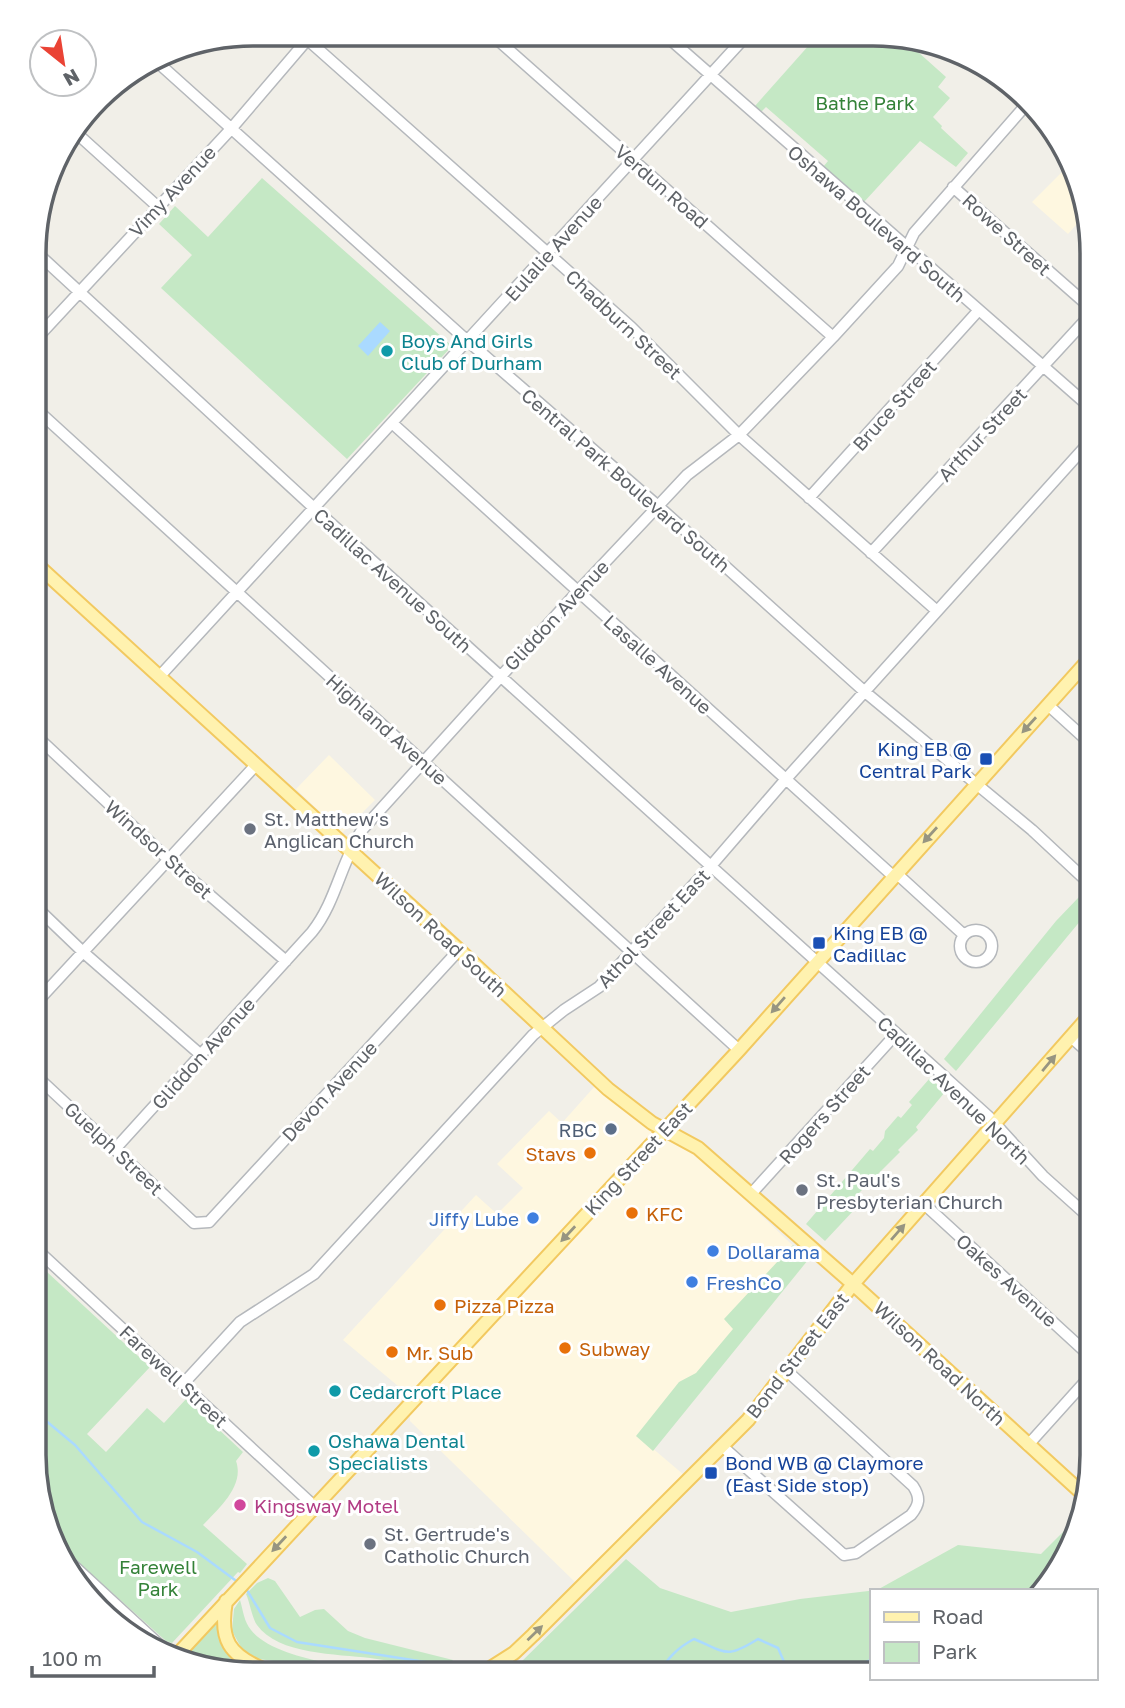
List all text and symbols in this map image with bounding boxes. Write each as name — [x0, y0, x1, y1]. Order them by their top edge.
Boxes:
north arrow — [28, 28, 98, 98]
text: N — [60, 65, 84, 92]
park label: Bathe Park — [815, 91, 915, 114]
street label: Verdun Road — [611, 139, 713, 233]
street label: Vimy Avenue — [124, 140, 220, 242]
street label: Oshawa Boulevard South — [783, 140, 971, 306]
street label: Rowe Street — [958, 188, 1056, 280]
street label: Eulalie Avenue — [500, 191, 606, 305]
street label: Chadburn Street — [561, 264, 687, 384]
place label: Boys And Girls Club of Durham — [401, 329, 542, 374]
marker: Boys And Girls Club of Durham — [379, 343, 395, 359]
street label: Bruce Street — [847, 355, 941, 455]
street label: Arthur Street — [933, 382, 1031, 486]
street label: Central Park Boulevard South — [517, 383, 735, 577]
street label: Cadillac Avenue South — [309, 503, 477, 657]
street label: Gliddon Avenue — [499, 555, 613, 675]
street label: Lasalle Avenue — [599, 609, 717, 719]
street label: Highland Avenue — [322, 669, 452, 789]
one-way arrow — [1021, 716, 1037, 734]
place label: King EB @ Central Park — [859, 737, 972, 782]
marker: King EB @ Central Park — [978, 751, 994, 767]
street label: Windsor Street — [101, 795, 217, 903]
place label: St. Matthew's Anglican Church — [264, 807, 414, 852]
marker: St. Matthew's Anglican Church — [242, 821, 258, 837]
one-way arrow — [922, 826, 938, 843]
street label: Athol Street East — [592, 864, 714, 992]
street label: Wilson Road South — [370, 867, 512, 1001]
place label: King EB @ Cadillac — [833, 921, 928, 966]
marker: King EB @ Cadillac — [811, 935, 827, 951]
street label: Gliddon Avenue — [147, 992, 259, 1114]
one-way arrow — [770, 996, 786, 1014]
street label: Cadillac Avenue North — [873, 1011, 1035, 1169]
street label: Devon Avenue — [277, 1036, 381, 1146]
one-way arrow — [1041, 1054, 1056, 1071]
street label: Rogers Street — [774, 1060, 874, 1168]
street label: King Street East — [579, 1096, 697, 1220]
street label: Guelph Street — [60, 1097, 168, 1199]
place label: RBC — [559, 1118, 597, 1141]
marker: RBC — [603, 1121, 619, 1137]
place label: Stavs — [526, 1142, 576, 1165]
marker: Stavs — [582, 1145, 598, 1161]
place label: St. Paul's Presbyterian Church — [816, 1168, 1003, 1213]
marker: St. Paul's Presbyterian Church — [794, 1182, 810, 1198]
place label: KFC — [646, 1202, 683, 1225]
marker: KFC — [624, 1205, 640, 1221]
place label: Jiffy Lube — [429, 1207, 519, 1230]
marker: Jiffy Lube — [525, 1210, 541, 1226]
one-way arrow — [890, 1224, 905, 1241]
one-way arrow — [560, 1225, 576, 1242]
street label: Oakes Avenue — [952, 1229, 1062, 1331]
place label: Dollarama — [727, 1240, 820, 1263]
marker: Dollarama — [705, 1243, 721, 1259]
place label: FreshCo — [706, 1271, 782, 1294]
marker: FreshCo — [684, 1274, 700, 1290]
street label: Bond Street East — [741, 1288, 853, 1422]
place label: Pizza Pizza — [454, 1294, 554, 1317]
street label: Wilson Road North — [869, 1296, 1011, 1430]
marker: Pizza Pizza — [432, 1297, 448, 1313]
street label: Farewell Street — [115, 1320, 233, 1432]
place label: Subway — [579, 1337, 651, 1360]
marker: Subway — [557, 1340, 573, 1356]
place label: Mr. Sub — [406, 1341, 473, 1364]
marker: Mr. Sub — [384, 1344, 400, 1360]
place label: Cedarcroft Place — [349, 1380, 501, 1403]
marker: Cedarcroft Place — [327, 1383, 343, 1399]
place label: Oshawa Dental Specialists — [328, 1429, 465, 1474]
marker: Oshawa Dental Specialists — [306, 1443, 322, 1459]
place label: Bond WB @ Claymore (East Side stop) — [725, 1451, 924, 1496]
marker: Bond WB @ Claymore (East Side stop) — [703, 1465, 719, 1481]
place label: Kingsway Motel — [254, 1494, 399, 1517]
marker: Kingsway Motel — [232, 1497, 248, 1513]
place label: St. Gertrude's Catholic Church — [384, 1522, 530, 1567]
one-way arrow — [271, 1535, 287, 1552]
marker: St. Gertrude's Catholic Church — [362, 1536, 378, 1552]
park label: Farewell Park — [119, 1555, 197, 1600]
legend — [870, 1589, 1097, 1680]
text: Road — [932, 1603, 983, 1629]
one-way arrow — [526, 1624, 543, 1641]
scale bar — [32, 1634, 154, 1678]
text: Park — [932, 1638, 978, 1664]
text: 100 m — [42, 1645, 102, 1671]

